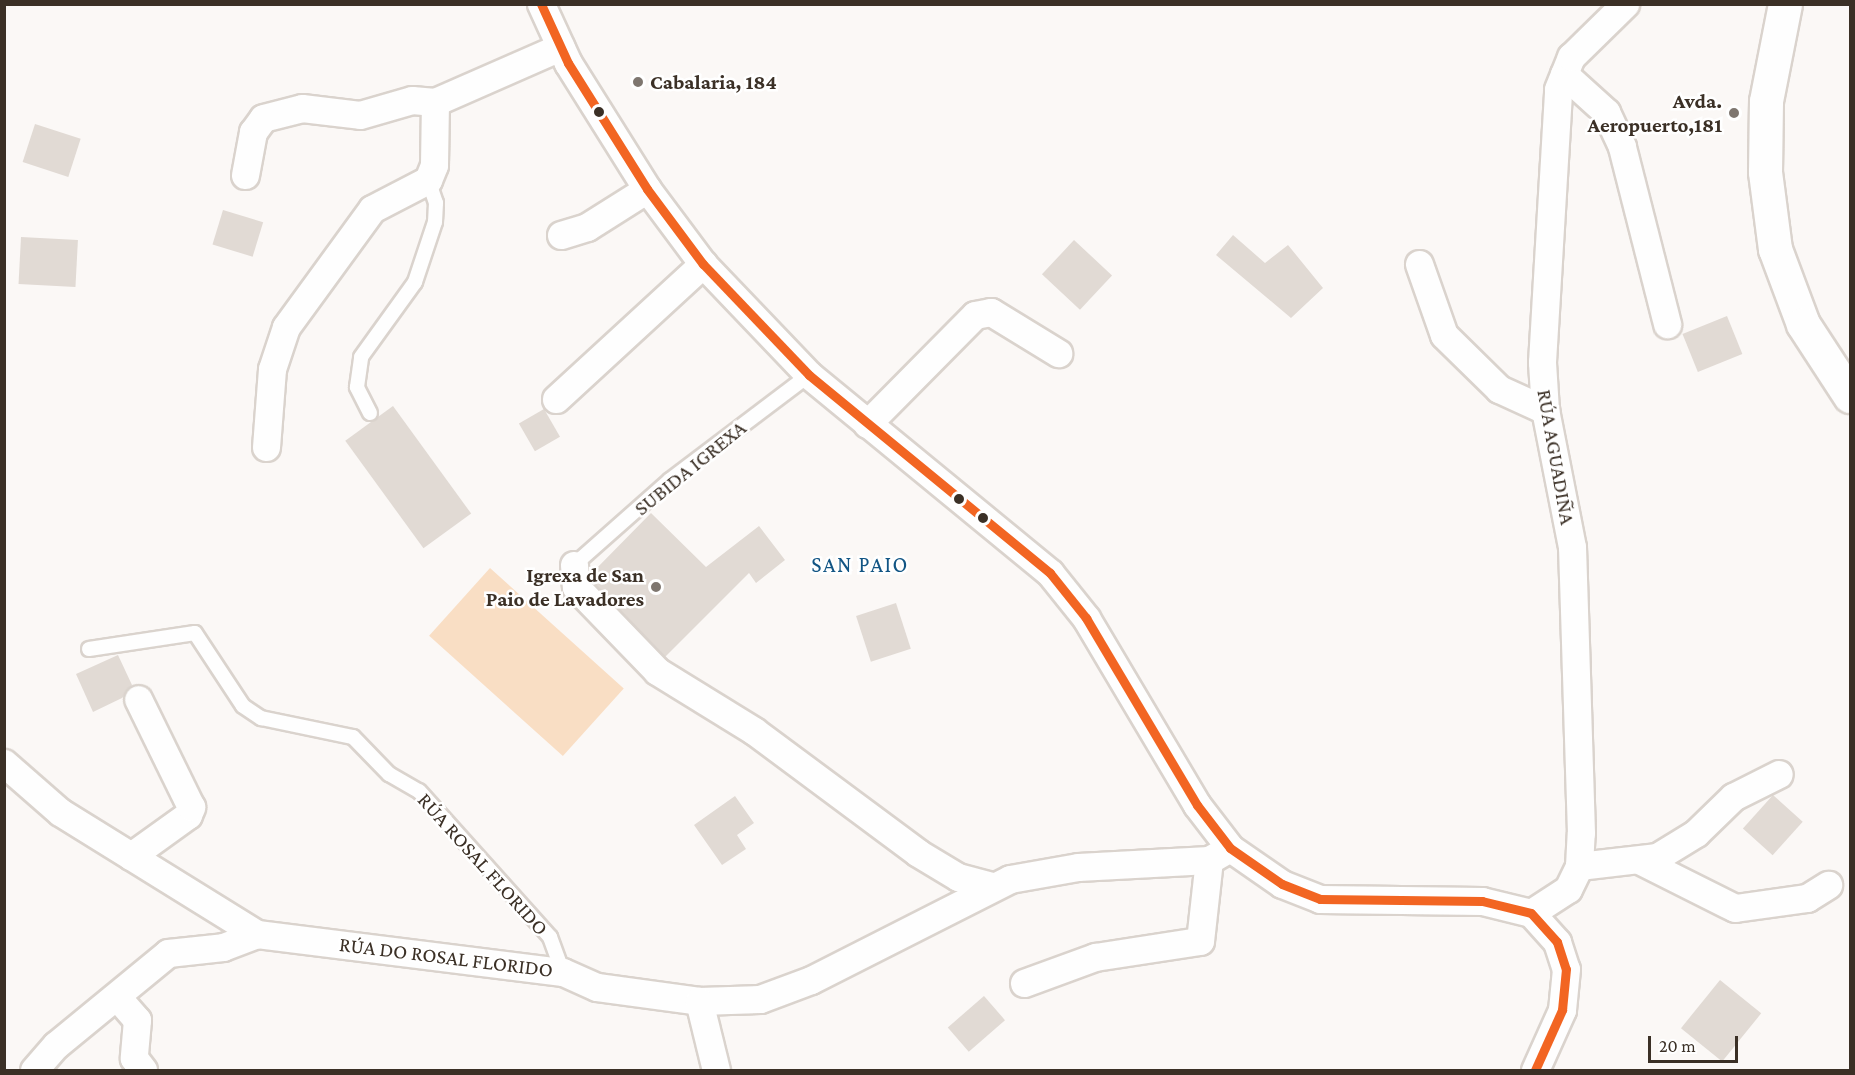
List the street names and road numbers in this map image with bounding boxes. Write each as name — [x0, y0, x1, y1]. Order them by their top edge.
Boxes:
street label: RÚA AGUADIÑA — [1532, 387, 1580, 527]
street label: SUBIDA IGREXA — [629, 415, 751, 521]
street label: RÚA ROSAL FLORIDO — [412, 788, 554, 940]
street label: RÚA DO ROSAL FLORIDO — [338, 931, 554, 983]

